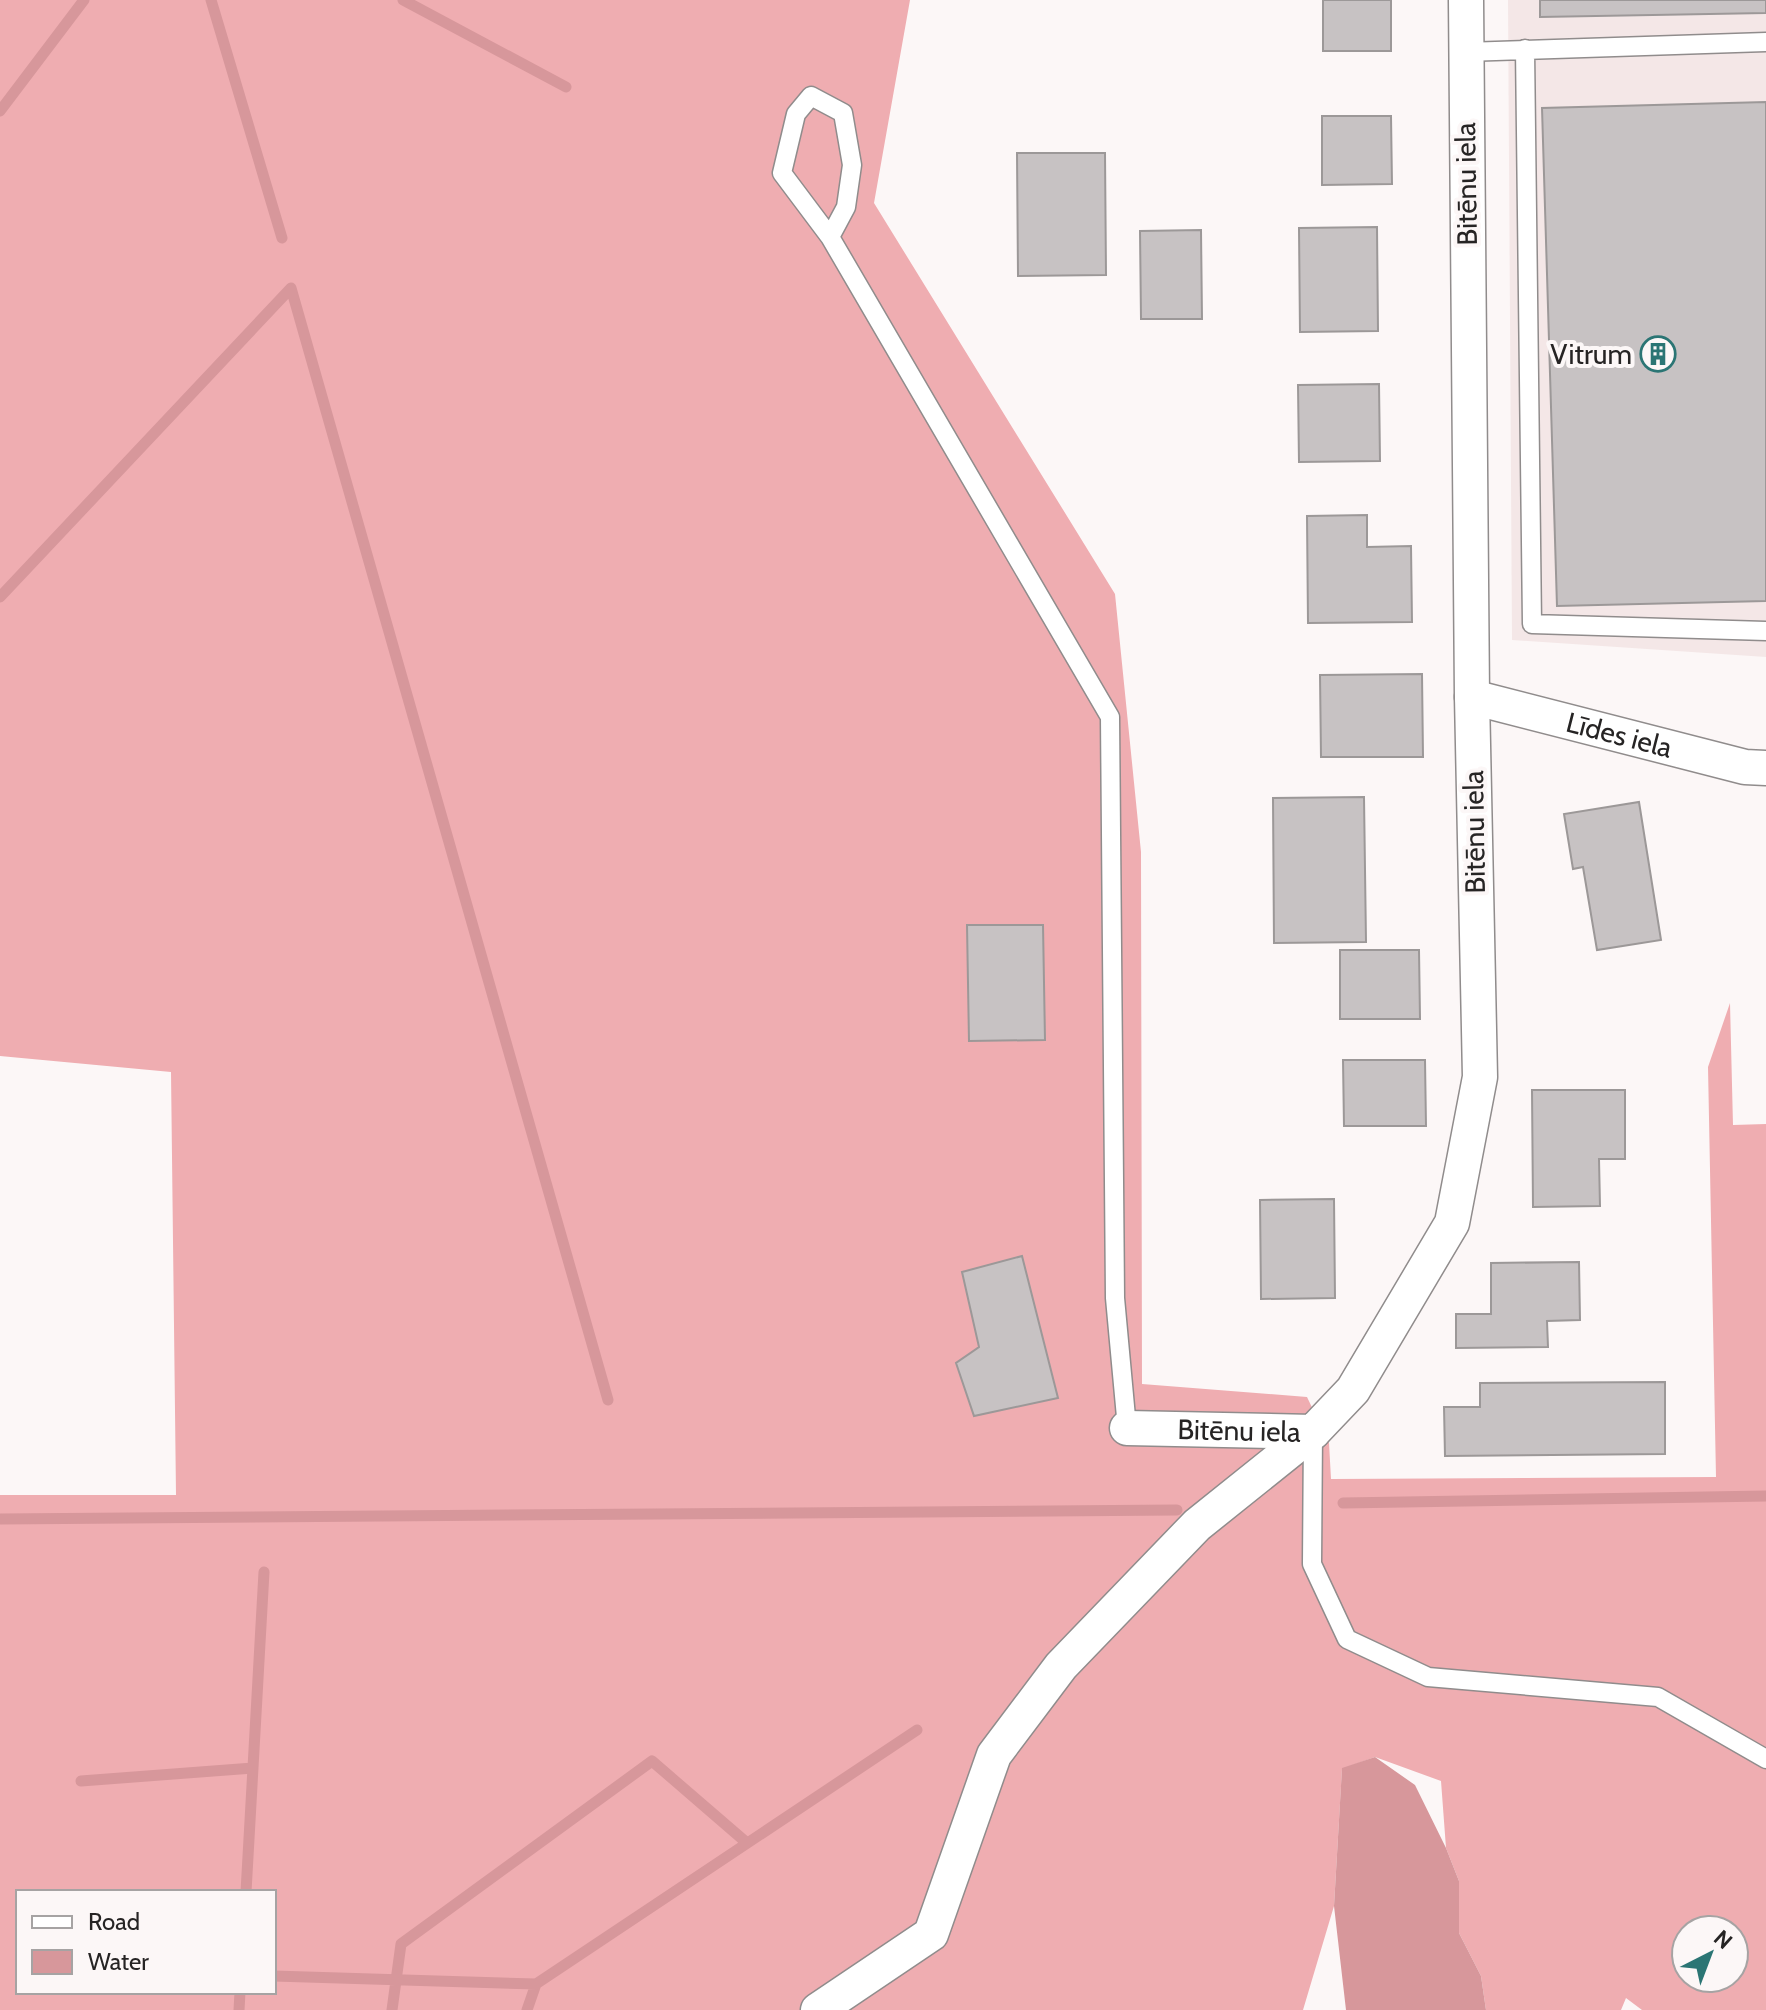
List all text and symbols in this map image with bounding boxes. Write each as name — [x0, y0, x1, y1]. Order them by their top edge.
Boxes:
street label: Bitēnu iela — [1448, 122, 1484, 246]
building icon: Vitrum — [1639, 335, 1677, 373]
place label: Vitrum — [1550, 337, 1632, 371]
street label: Līdes iela — [1563, 705, 1676, 765]
street label: Bitēnu iela — [1456, 770, 1492, 894]
street label: Bitēnu iela — [1177, 1412, 1302, 1449]
legend — [16, 1890, 276, 1994]
text: Road — [88, 1907, 140, 1936]
north arrow — [1670, 1914, 1750, 1994]
text: N — [1708, 1924, 1738, 1955]
text: Water — [88, 1947, 149, 1976]

